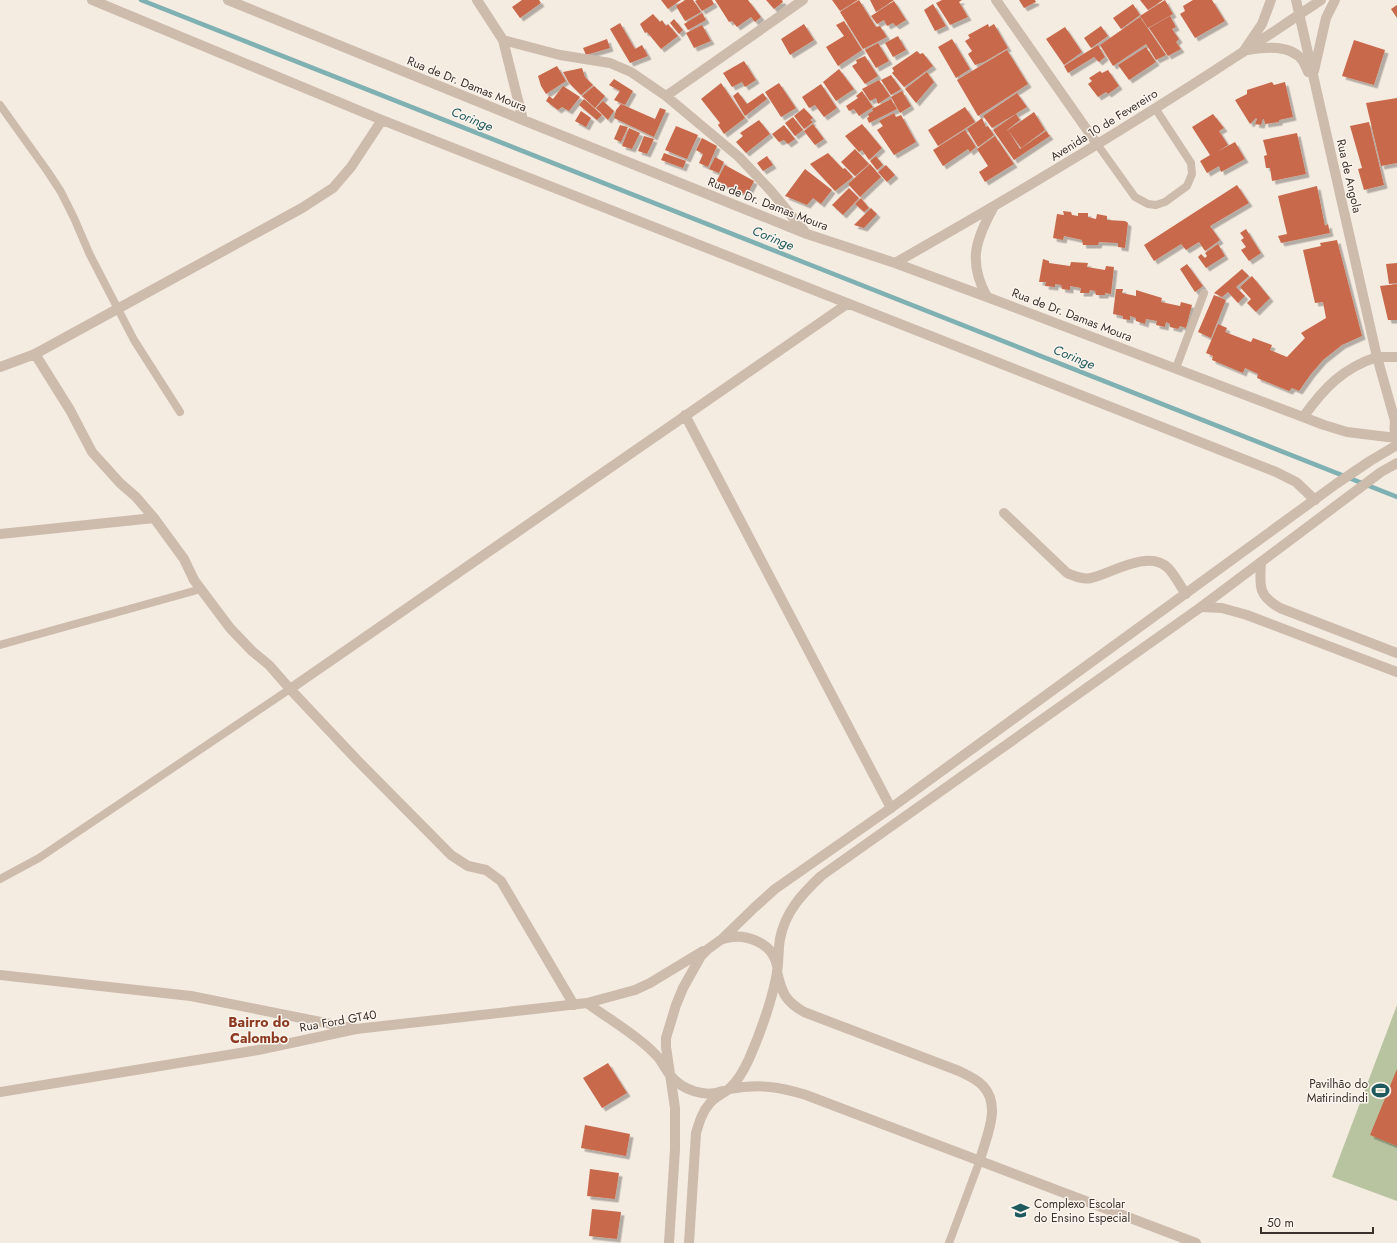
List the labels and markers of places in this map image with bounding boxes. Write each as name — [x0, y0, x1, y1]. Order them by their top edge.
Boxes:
place label: Pavilhão do Matirindindi — [1307, 1075, 1368, 1107]
sports icon: Pavilhão do Matirindindi — [1371, 1081, 1391, 1101]
place label: Complexo Escolar do Ensino Especial — [1034, 1195, 1130, 1227]
school or university icon: Complexo Escolar do Ensino Especial — [1011, 1201, 1031, 1221]

